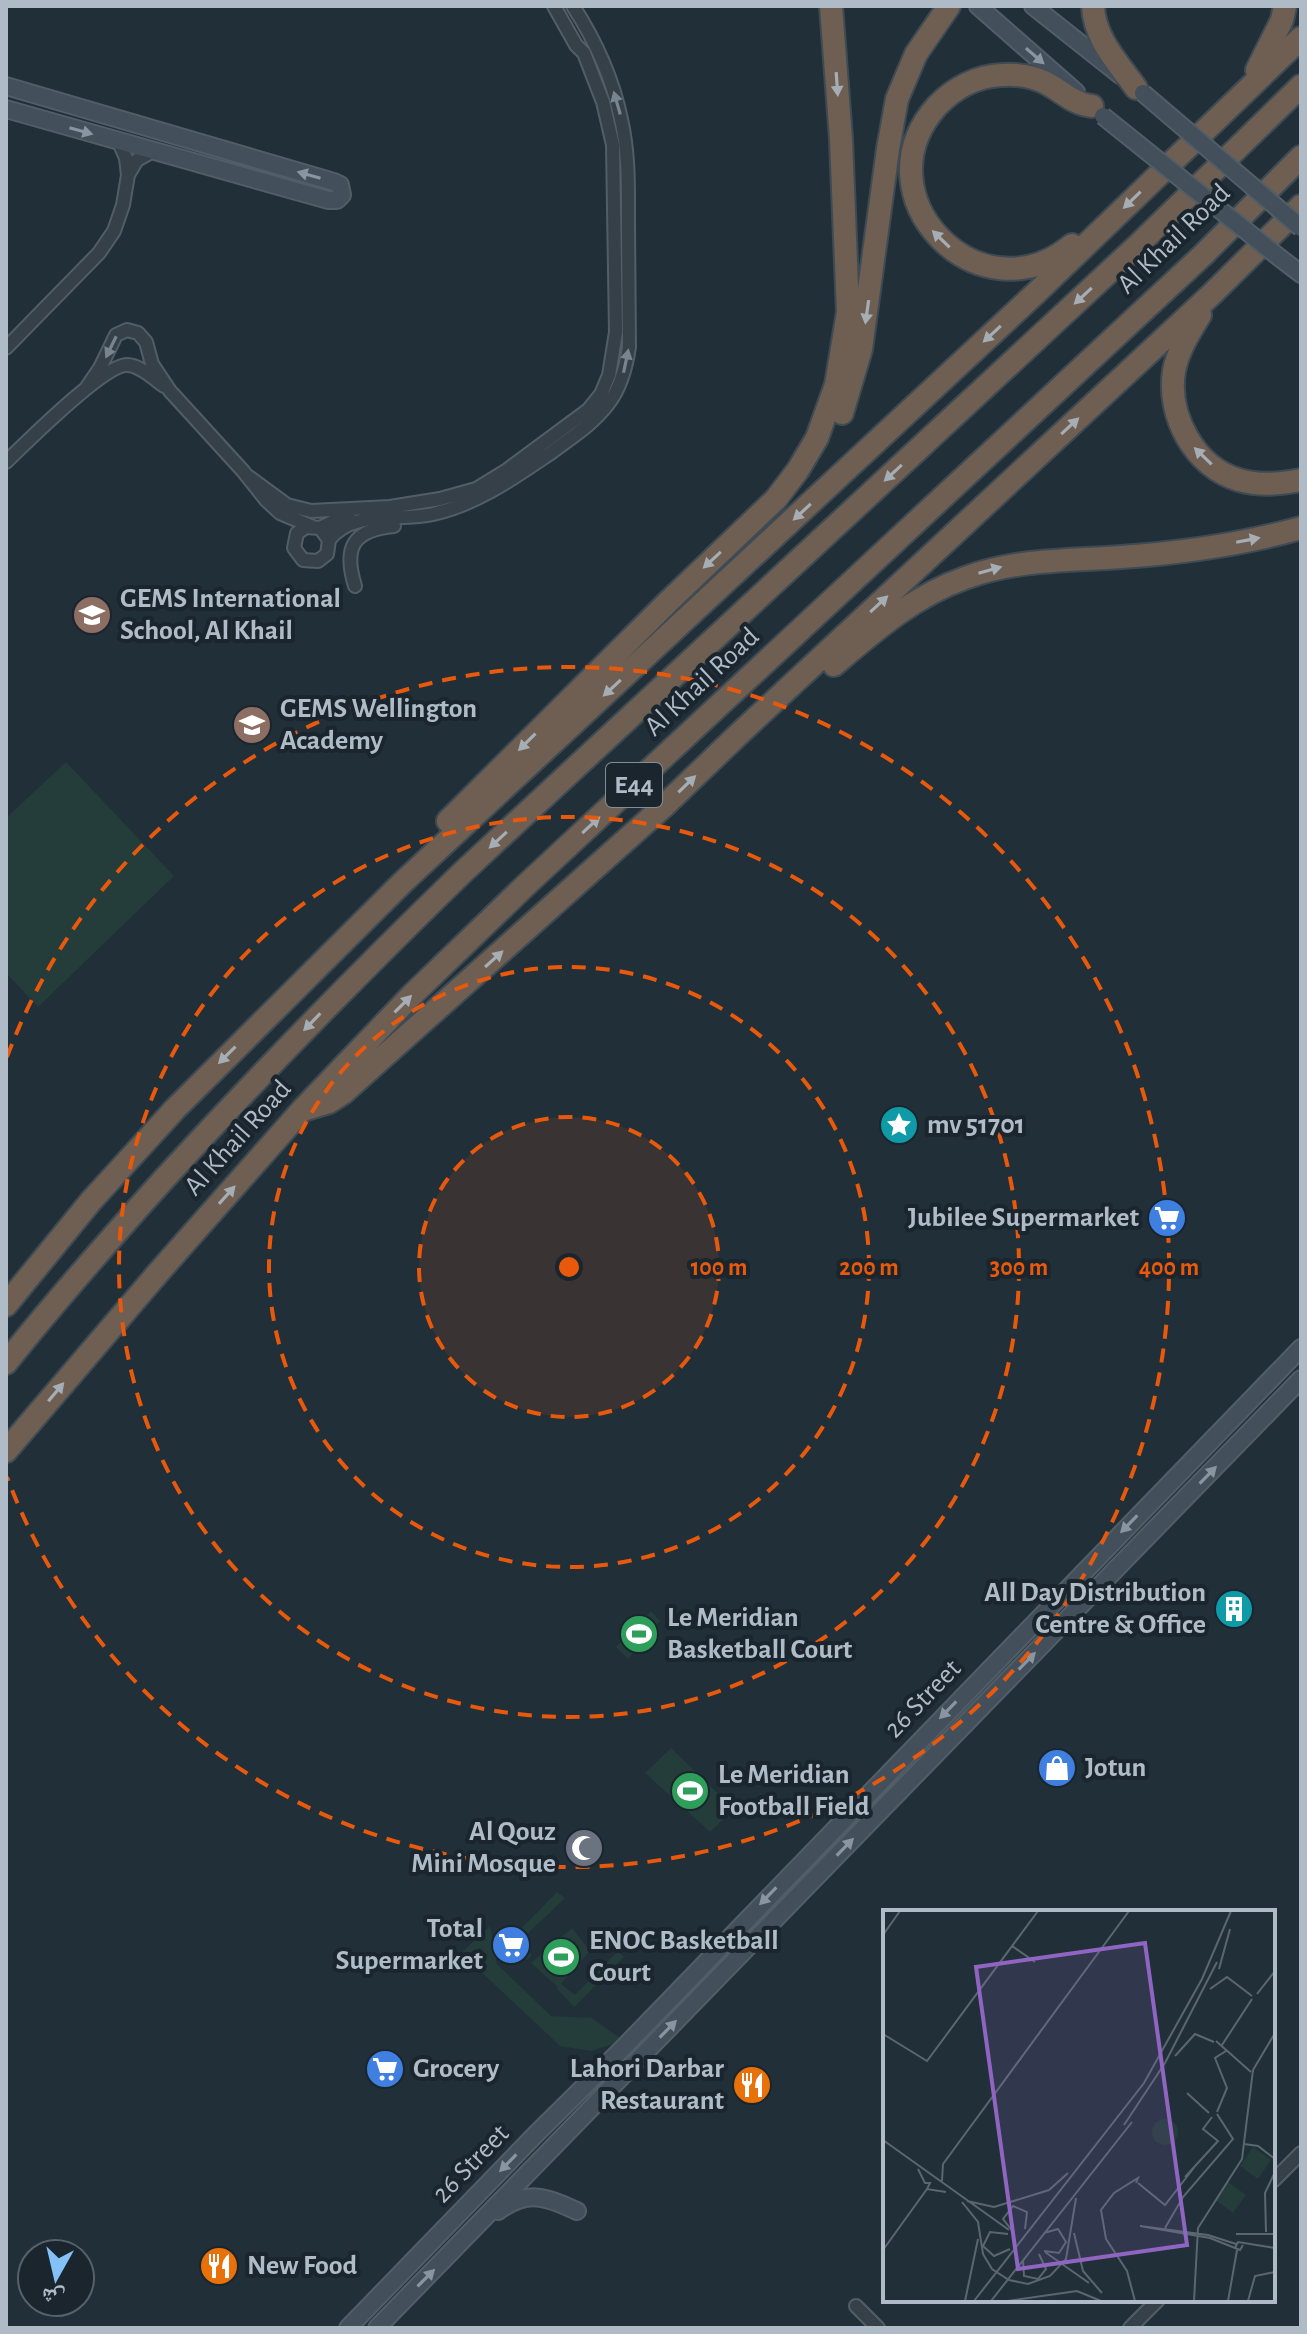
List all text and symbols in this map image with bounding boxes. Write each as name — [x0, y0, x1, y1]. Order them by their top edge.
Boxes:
one-way arrow — [1025, 47, 1045, 64]
one-way arrow — [831, 72, 844, 97]
one-way arrow — [610, 90, 623, 114]
one-way arrow — [69, 125, 93, 138]
one-way arrow — [297, 168, 322, 180]
street label: Al Khail Road — [1112, 179, 1236, 299]
one-way arrow — [1123, 190, 1142, 209]
one-way arrow — [932, 231, 951, 249]
one-way arrow — [1074, 286, 1093, 304]
one-way arrow — [860, 300, 873, 325]
one-way arrow — [983, 325, 1002, 343]
one-way arrow — [104, 335, 118, 358]
one-way arrow — [620, 349, 633, 374]
one-way arrow — [1060, 418, 1079, 436]
one-way arrow — [1194, 448, 1213, 466]
one-way arrow — [884, 463, 903, 481]
one-way arrow — [793, 502, 812, 520]
one-way arrow — [1236, 533, 1261, 546]
one-way arrow — [703, 550, 722, 569]
one-way arrow — [979, 563, 1003, 576]
place label: GEMS International School, Al Khail — [120, 585, 341, 645]
school or university icon: GEMS International School, Al Khail — [71, 594, 113, 636]
one-way arrow — [869, 595, 888, 613]
street label: Al Khail Road — [640, 622, 764, 742]
one-way arrow — [603, 679, 622, 697]
place label: GEMS Wellington Academy — [280, 695, 477, 755]
school or university icon: GEMS Wellington Academy — [231, 704, 273, 746]
one-way arrow — [518, 732, 537, 751]
road number: E44 — [606, 763, 662, 807]
one-way arrow — [677, 776, 696, 794]
one-way arrow — [581, 816, 600, 834]
one-way arrow — [488, 831, 507, 849]
one-way arrow — [484, 951, 504, 968]
one-way arrow — [393, 996, 412, 1014]
one-way arrow — [303, 1013, 321, 1032]
one-way arrow — [218, 1045, 237, 1064]
street label: Al Khail Road — [179, 1075, 297, 1201]
place icon: mv 51701 — [878, 1104, 920, 1146]
place label: mv 51701 — [927, 1111, 1025, 1139]
one-way arrow — [217, 1186, 235, 1205]
supermarket icon: Jubilee Supermarket — [1146, 1197, 1188, 1239]
place label: Jubilee Supermarket — [908, 1204, 1140, 1232]
centre of rings — [555, 1253, 583, 1281]
text: 100 m — [691, 1256, 747, 1280]
text: 200 m — [839, 1256, 899, 1280]
text: 300 m — [990, 1256, 1048, 1280]
text: 400 m — [1139, 1256, 1199, 1280]
one-way arrow — [47, 1382, 64, 1402]
one-way arrow — [1198, 1466, 1217, 1485]
one-way arrow — [1120, 1514, 1139, 1533]
place label: All Day Distribution Centre & Office — [984, 1579, 1206, 1639]
building icon: All Day Distribution Centre & Office — [1213, 1588, 1255, 1630]
place label: Le Meridian Basketball Court — [667, 1604, 853, 1664]
sports icon: Le Meridian Basketball Court — [618, 1613, 660, 1655]
one-way arrow — [1017, 1652, 1036, 1671]
street label: 26 Street — [879, 1655, 967, 1743]
one-way arrow — [939, 1700, 958, 1719]
shop icon: Jotun — [1036, 1747, 1078, 1789]
place label: Jotun — [1085, 1754, 1146, 1782]
place label: Le Meridian Football Field — [718, 1761, 870, 1821]
sports icon: Le Meridian Football Field — [669, 1770, 711, 1812]
place label: Al Qouz Mini Mosque — [411, 1818, 556, 1878]
mosque icon: Al Qouz Mini Mosque — [563, 1827, 605, 1869]
one-way arrow — [835, 1838, 854, 1857]
one-way arrow — [760, 1886, 778, 1905]
inset map — [883, 1910, 1275, 2302]
place label: Total Supermarket — [335, 1915, 484, 1975]
supermarket icon: Total Supermarket — [490, 1924, 532, 1966]
place label: ENOC Basketball Court — [589, 1927, 779, 1987]
sports icon: ENOC Basketball Court — [540, 1936, 582, 1978]
one-way arrow — [658, 2020, 677, 2039]
supermarket icon: Grocery — [364, 2048, 406, 2090]
place label: Grocery — [413, 2055, 500, 2083]
place label: Lahori Darbar Restaurant — [570, 2055, 725, 2115]
restaurant icon: Lahori Darbar Restaurant — [731, 2064, 773, 2106]
street label: 26 Street — [427, 2120, 515, 2208]
one-way arrow — [500, 2153, 518, 2172]
north arrow — [16, 2238, 96, 2318]
restaurant icon: New Food — [198, 2245, 240, 2287]
place label: New Food — [247, 2252, 358, 2280]
one-way arrow — [417, 2269, 435, 2288]
text: ش — [40, 2282, 67, 2309]

